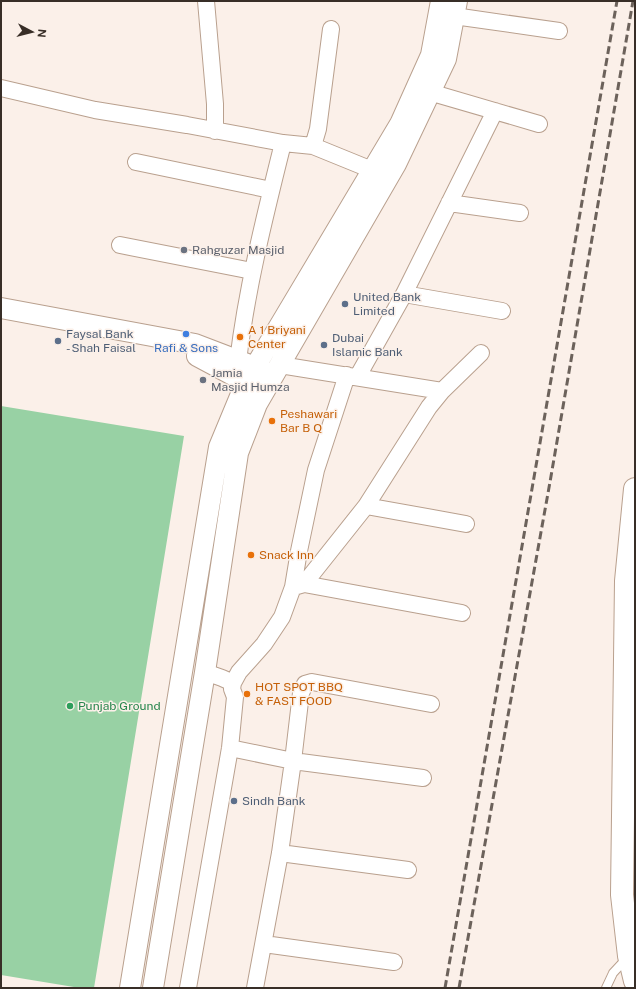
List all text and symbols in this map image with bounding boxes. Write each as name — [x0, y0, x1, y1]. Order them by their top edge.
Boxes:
north arrow — [12, 12, 52, 52]
text: N — [35, 28, 48, 38]
place label: Rahguzar Masjid — [192, 243, 284, 257]
marker: Rahguzar Masjid — [179, 245, 189, 255]
place label: United Bank Limited — [353, 290, 421, 318]
marker: United Bank Limited — [340, 299, 350, 309]
place label: A 1 Briyani Center — [248, 323, 306, 351]
place label: Faysal Bank - Shah Faisal — [66, 327, 136, 355]
marker: Rafi & Sons — [181, 329, 191, 339]
place label: Dubai Islamic Bank — [332, 331, 403, 359]
marker: A 1 Briyani Center — [235, 332, 245, 342]
marker: Faysal Bank - Shah Faisal — [53, 336, 63, 346]
marker: Dubai Islamic Bank — [319, 340, 329, 350]
place label: Rafi & Sons — [154, 341, 218, 355]
place label: Jamia Masjid Humza — [211, 366, 290, 394]
marker: Jamia Masjid Humza — [198, 375, 208, 385]
place label: Peshawari Bar B Q — [280, 407, 337, 435]
marker: Peshawari Bar B Q — [267, 416, 277, 426]
place label: Snack Inn — [259, 548, 314, 562]
marker: Snack Inn — [246, 550, 256, 560]
place label: HOT SPOT BBQ & FAST FOOD — [255, 680, 343, 708]
marker: HOT SPOT BBQ & FAST FOOD — [242, 689, 252, 699]
place label: Punjab Ground — [78, 699, 161, 713]
marker: Punjab Ground — [65, 701, 75, 711]
place label: Sindh Bank — [242, 794, 306, 808]
marker: Sindh Bank — [229, 796, 239, 806]

